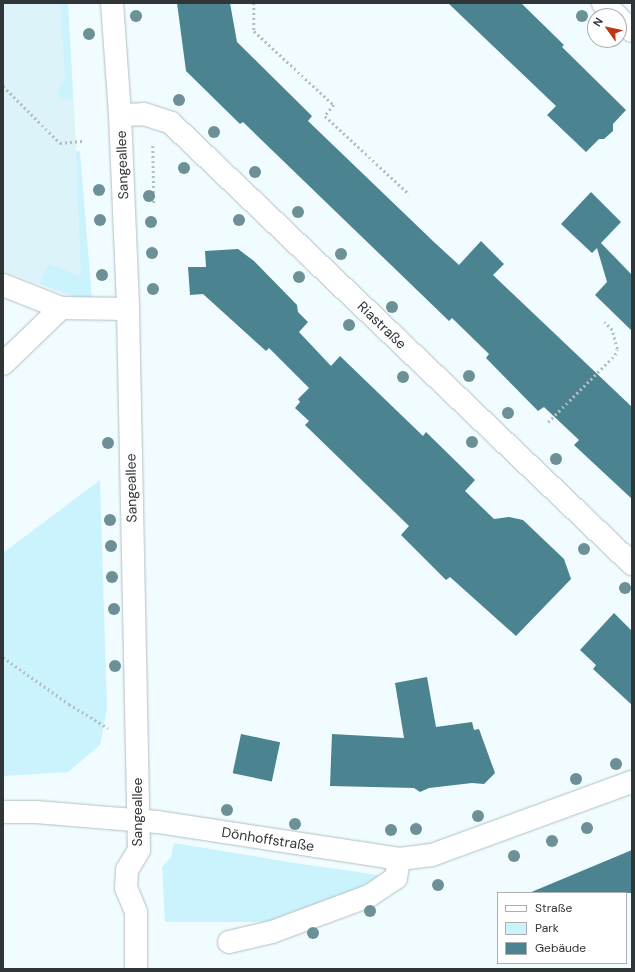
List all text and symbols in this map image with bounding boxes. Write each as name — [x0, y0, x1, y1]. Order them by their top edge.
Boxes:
north arrow — [587, 8, 627, 48]
text: N — [590, 15, 606, 29]
street label: Sangeallee — [112, 130, 132, 200]
street label: Riastraße — [354, 298, 410, 352]
street label: Sangeallee — [122, 453, 140, 523]
street label: Sangeallee — [129, 777, 145, 847]
street label: Dönhoffstraße — [220, 823, 316, 855]
legend — [497, 892, 627, 964]
text: Straße — [535, 900, 572, 916]
text: Park — [535, 920, 559, 936]
text: Gebäude — [535, 940, 586, 956]

